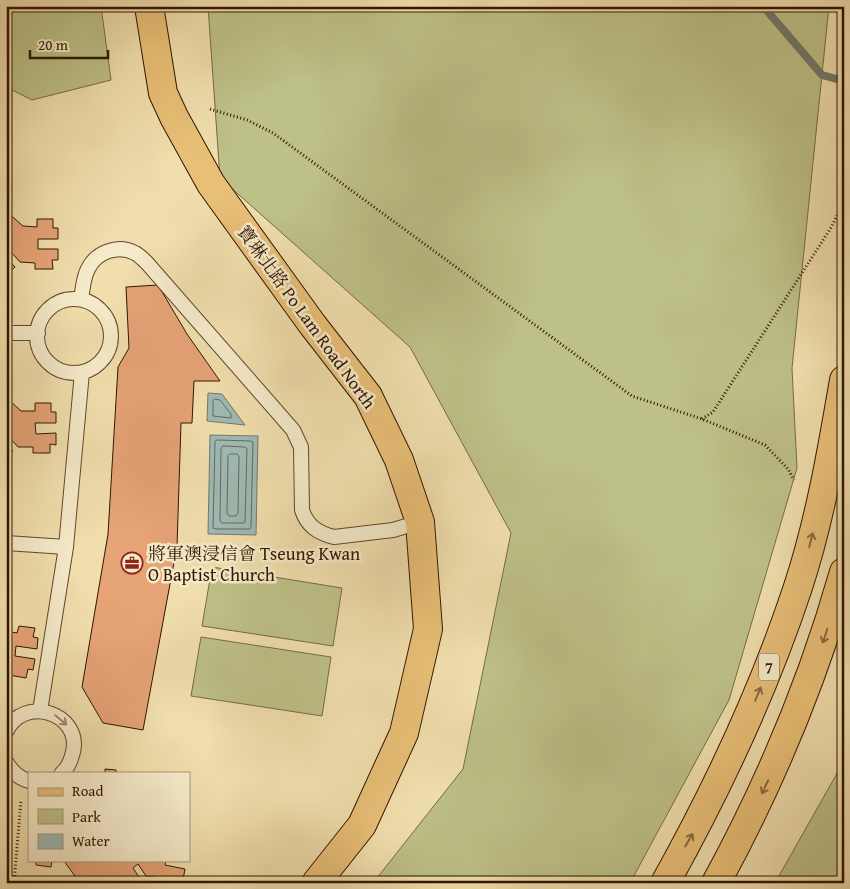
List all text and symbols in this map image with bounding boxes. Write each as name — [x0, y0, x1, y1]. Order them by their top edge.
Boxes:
scale bar — [30, 28, 108, 60]
text: 20 m — [38, 34, 69, 55]
street label: 寶琳北路 Po Lam Road North — [231, 220, 383, 414]
one-way arrow — [807, 532, 816, 548]
place label: 將軍澳浸信會 Tseung Kwan O Baptist Church — [148, 540, 360, 588]
office icon: 將軍澳浸信會 Tseung Kwan O Baptist Church — [120, 551, 144, 575]
one-way arrow — [820, 628, 829, 643]
road number: 7 — [759, 654, 779, 680]
one-way arrow — [755, 686, 764, 701]
one-way arrow — [54, 715, 67, 726]
legend — [28, 772, 190, 862]
one-way arrow — [760, 779, 769, 794]
text: Road — [72, 780, 103, 801]
text: Park — [72, 806, 101, 827]
text: Water — [72, 830, 110, 851]
one-way arrow — [684, 833, 694, 848]

